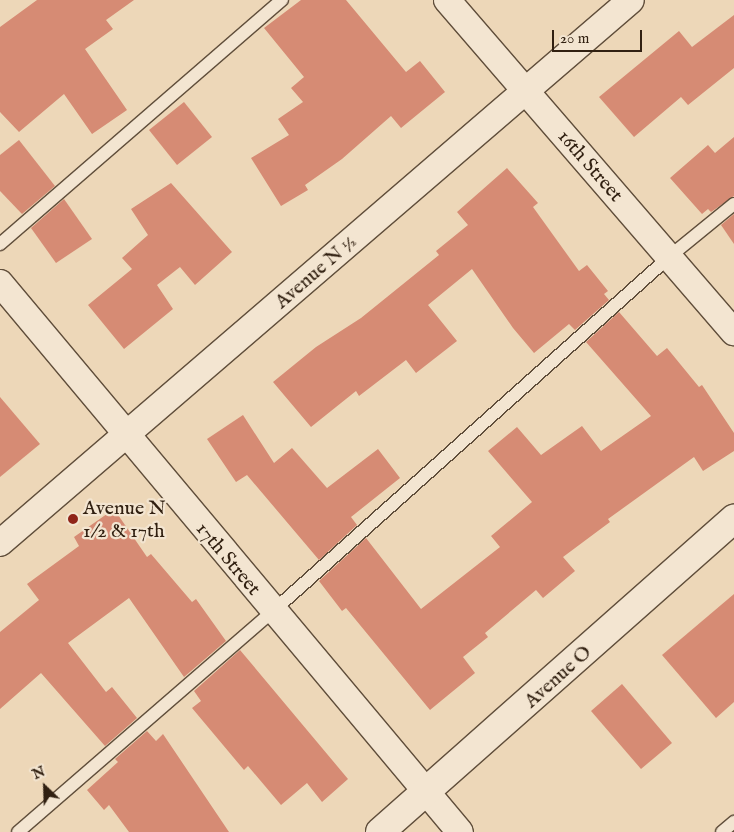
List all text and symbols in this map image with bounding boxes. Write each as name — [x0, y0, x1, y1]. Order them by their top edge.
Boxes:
scale bar — [554, 20, 644, 52]
text: 20 m — [560, 29, 589, 48]
street label: 16th Street — [552, 125, 628, 207]
street label: Avenue N ½ — [270, 230, 362, 314]
place label: Avenue N 1/2 & 17th — [83, 496, 166, 543]
marker: Avenue N 1/2 & 17th — [67, 513, 79, 525]
street label: 17th Street — [190, 517, 266, 601]
street label: Avenue O — [519, 641, 597, 713]
north arrow — [20, 762, 70, 812]
text: N — [30, 763, 48, 784]

